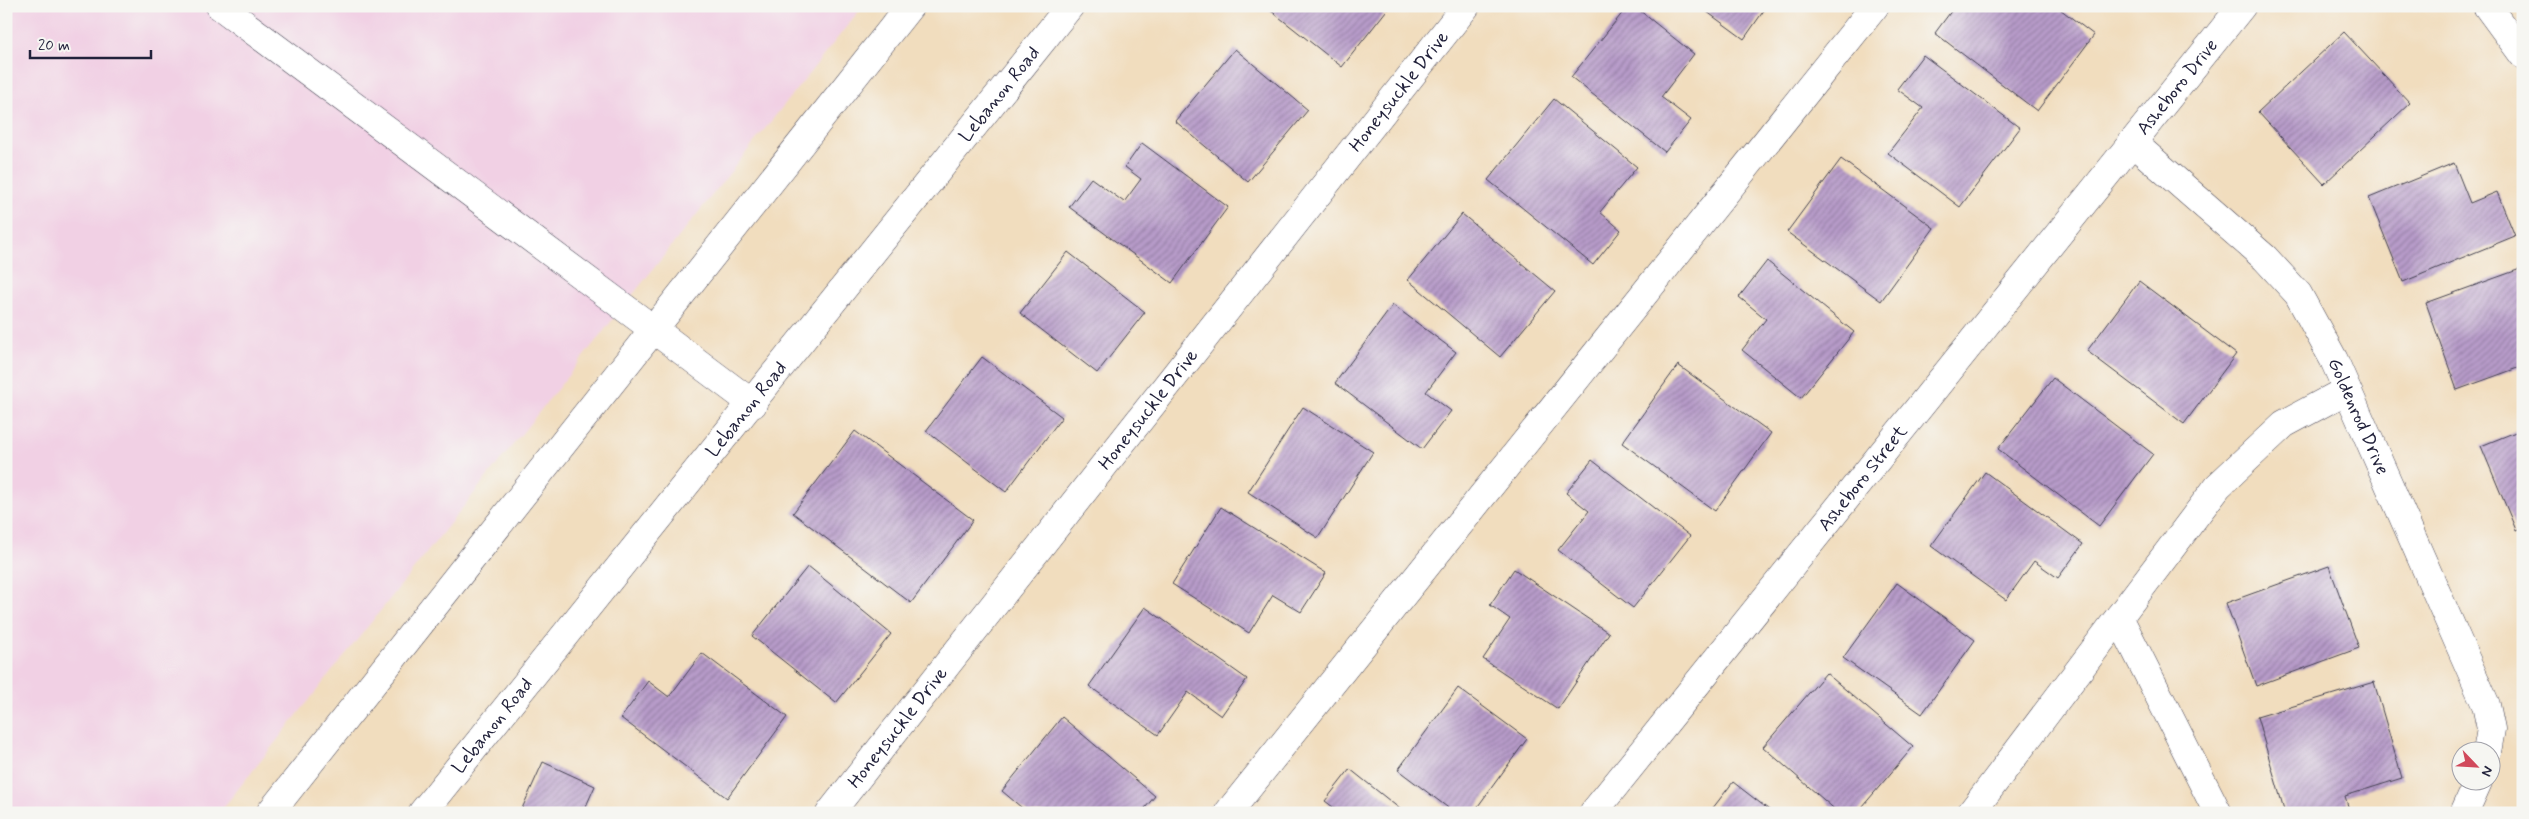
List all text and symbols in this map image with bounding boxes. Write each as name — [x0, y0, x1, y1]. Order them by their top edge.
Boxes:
street label: Honeysuckle Drive — [1343, 25, 1454, 157]
scale bar — [30, 28, 151, 60]
street label: Asheboro Drive — [2131, 33, 2223, 140]
text: 20 m — [38, 36, 70, 56]
street label: Lebanon Road — [953, 41, 1045, 147]
street label: Honeysuckle Drive — [1093, 343, 1204, 475]
street label: Goldenrod Drive — [2322, 354, 2395, 479]
street label: Lebanon Road — [700, 356, 792, 462]
street label: Asheboro Street — [1812, 420, 1913, 536]
street label: Honeysuckle Drive — [842, 662, 953, 793]
street label: Lebanon Road — [446, 673, 538, 779]
north arrow — [2452, 742, 2502, 792]
text: N — [2477, 763, 2497, 779]

